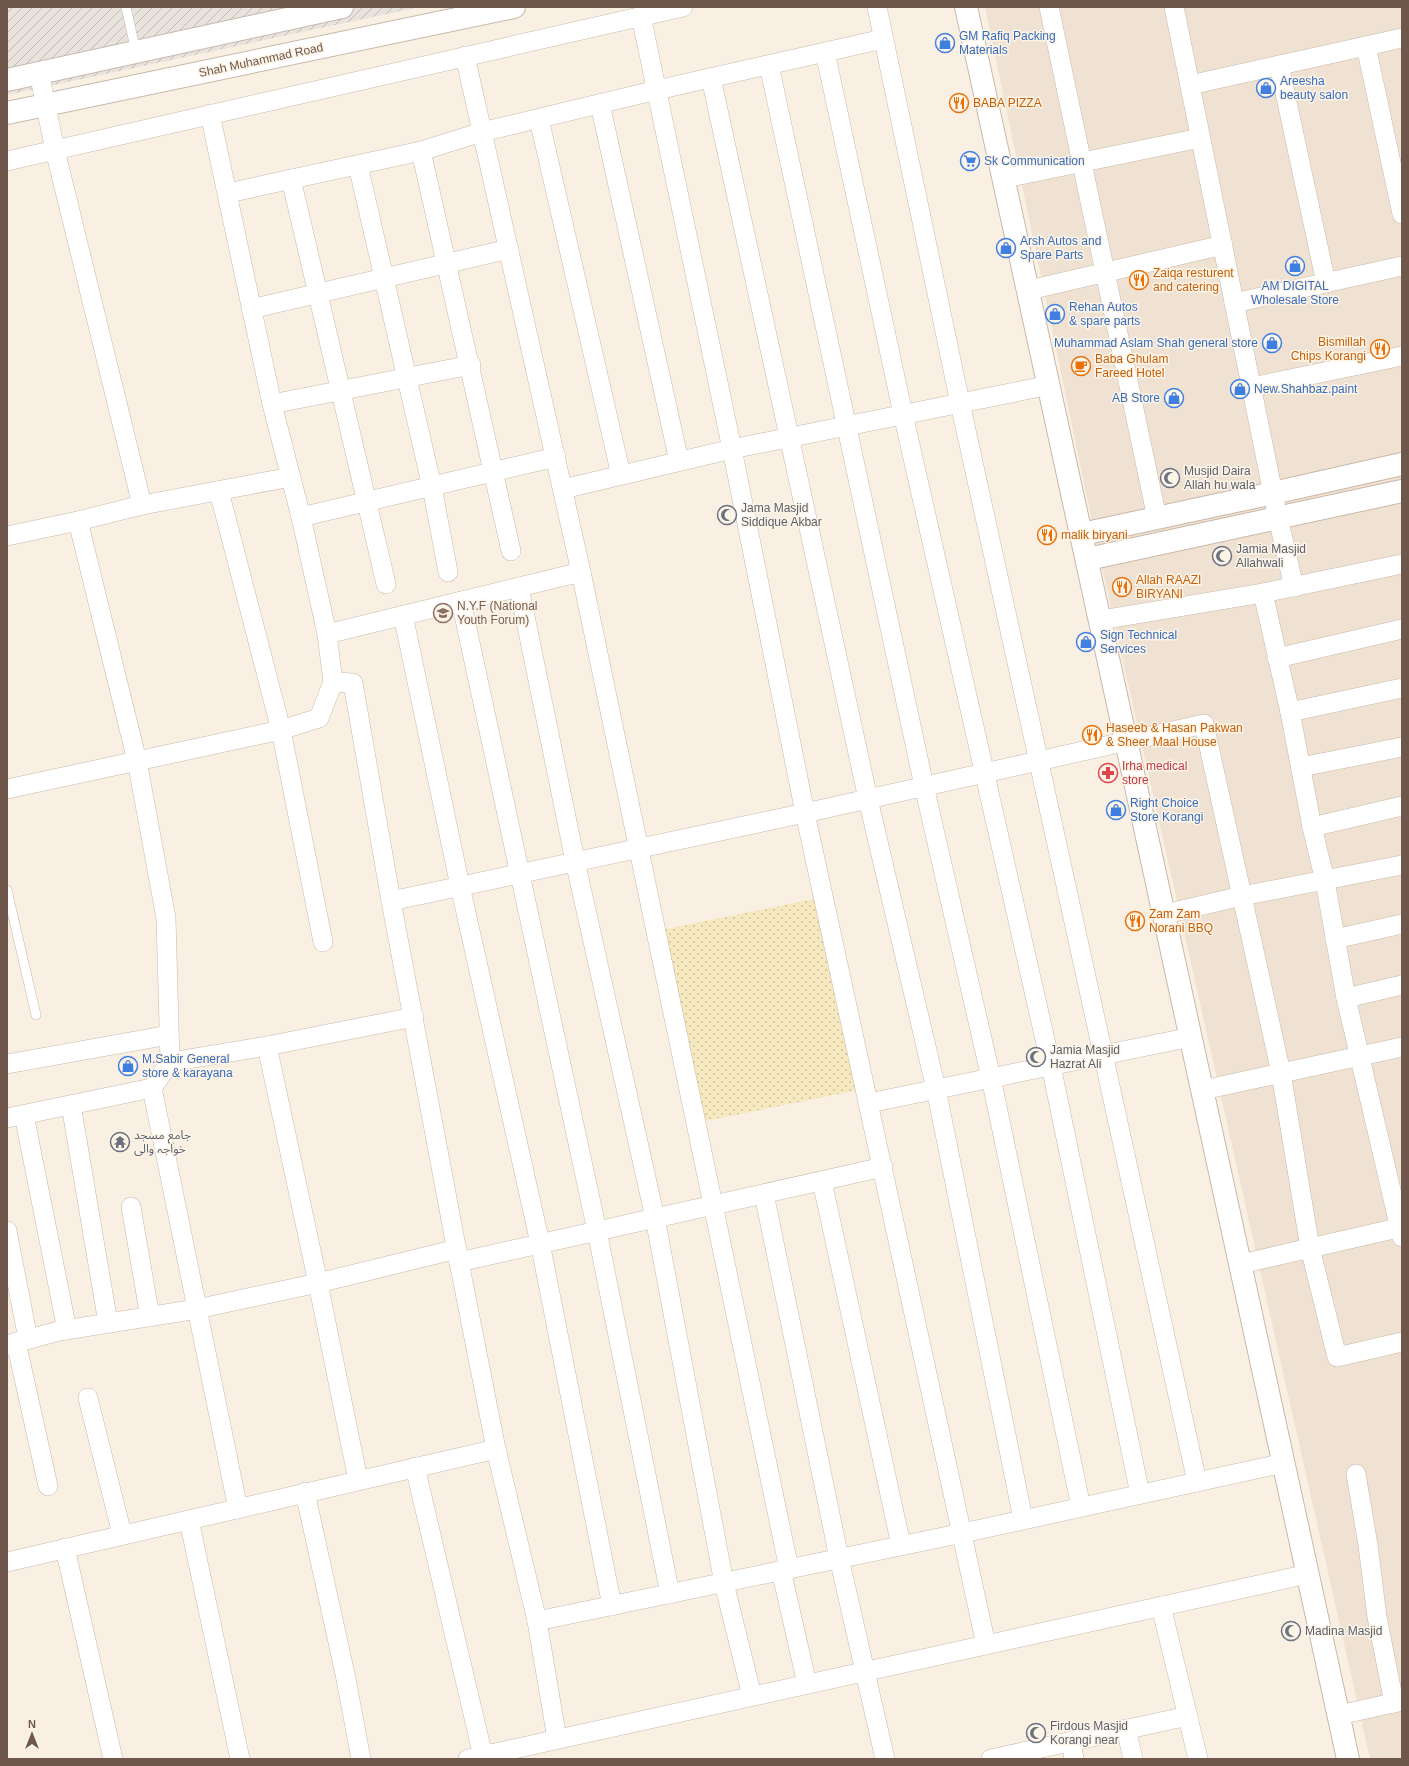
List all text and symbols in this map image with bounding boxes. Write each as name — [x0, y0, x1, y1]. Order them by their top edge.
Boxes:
place label: GM Rafiq Packing Materials — [959, 29, 1056, 57]
shop icon: GM Rafiq Packing Materials — [934, 32, 956, 54]
street label: Shah Muhammad Road — [198, 40, 324, 80]
place label: Areesha beauty salon — [1280, 74, 1348, 102]
shop icon: Areesha beauty salon — [1255, 77, 1277, 99]
restaurant icon: BABA PIZZA — [948, 92, 970, 114]
place label: BABA PIZZA — [973, 96, 1042, 110]
supermarket icon: Sk Communication — [959, 150, 981, 172]
place label: Sk Communication — [984, 154, 1085, 168]
place label: Arsh Autos and Spare Parts — [1020, 234, 1101, 262]
shop icon: Arsh Autos and Spare Parts — [995, 237, 1017, 259]
shop icon: AM DIGITAL Wholesale Store — [1284, 255, 1306, 277]
place label: Zaiqa resturent and catering — [1153, 266, 1234, 294]
restaurant icon: Zaiqa resturent and catering — [1128, 269, 1150, 291]
place label: AM DIGITAL Wholesale Store — [1251, 279, 1339, 307]
place label: Rehan Autos & spare parts — [1069, 300, 1140, 328]
shop icon: Rehan Autos & spare parts — [1044, 303, 1066, 325]
shop icon: Muhammad Aslam Shah general store — [1261, 332, 1283, 354]
place label: Bismillah Chips Korangi — [1291, 335, 1366, 363]
place label: Muhammad Aslam Shah general store — [1054, 336, 1258, 350]
restaurant icon: Bismillah Chips Korangi — [1369, 338, 1391, 360]
place label: Baba Ghulam Fareed Hotel — [1095, 352, 1168, 380]
cafe icon: Baba Ghulam Fareed Hotel — [1070, 355, 1092, 377]
shop icon: New.Shahbaz.paint — [1229, 378, 1251, 400]
place label: New.Shahbaz.paint — [1254, 382, 1358, 396]
shop icon: AB Store — [1163, 387, 1185, 409]
place label: AB Store — [1112, 391, 1160, 405]
place label: Musjid Daira Allah hu wala — [1184, 464, 1256, 492]
mosque icon: Musjid Daira Allah hu wala — [1159, 467, 1181, 489]
place label: Jama Masjid Siddique Akbar — [741, 501, 822, 529]
mosque icon: Jama Masjid Siddique Akbar — [716, 504, 738, 526]
restaurant icon: malik biryani — [1036, 524, 1058, 546]
place label: malik biryani — [1061, 528, 1128, 542]
place label: Jamia Masjid Allahwali — [1236, 542, 1306, 570]
mosque icon: Jamia Masjid Allahwali — [1211, 545, 1233, 567]
place label: Allah RAAZI BIRYANI — [1136, 573, 1201, 601]
restaurant icon: Allah RAAZI BIRYANI — [1111, 576, 1133, 598]
place label: N.Y.F (National Youth Forum) — [457, 599, 537, 627]
school or university icon: N.Y.F (National Youth Forum) — [432, 602, 454, 624]
place label: Sign Technical Services — [1100, 628, 1177, 656]
shop icon: Sign Technical Services — [1075, 631, 1097, 653]
place label: Haseeb & Hasan Pakwan & Sheer Maal House — [1106, 721, 1243, 749]
restaurant icon: Haseeb & Hasan Pakwan & Sheer Maal House — [1081, 724, 1103, 746]
place label: Irha medical store — [1122, 759, 1187, 787]
pharmacy icon: Irha medical store — [1097, 762, 1119, 784]
place label: Right Choice Store Korangi — [1130, 796, 1203, 824]
shop icon: Right Choice Store Korangi — [1105, 799, 1127, 821]
place label: Zam Zam Norani BBQ — [1149, 907, 1213, 935]
restaurant icon: Zam Zam Norani BBQ — [1124, 910, 1146, 932]
place label: Jamia Masjid Hazrat Ali — [1050, 1043, 1120, 1071]
mosque icon: Jamia Masjid Hazrat Ali — [1025, 1046, 1047, 1068]
place label: M.Sabir General store & karayana — [142, 1052, 233, 1080]
shop icon: M.Sabir General store & karayana — [117, 1055, 139, 1077]
place label: جامع مسجد خواجہ والی — [134, 1128, 191, 1156]
temple icon: جامع مسجد خواجہ والی — [109, 1131, 131, 1153]
mosque icon: Madina Masjid — [1280, 1620, 1302, 1642]
place label: Madina Masjid — [1305, 1624, 1382, 1638]
north arrow — [12, 1714, 52, 1754]
text: N — [28, 1718, 36, 1730]
place label: Firdous Masjid Korangi near — [1050, 1719, 1128, 1747]
mosque icon: Firdous Masjid Korangi near — [1025, 1722, 1047, 1744]

